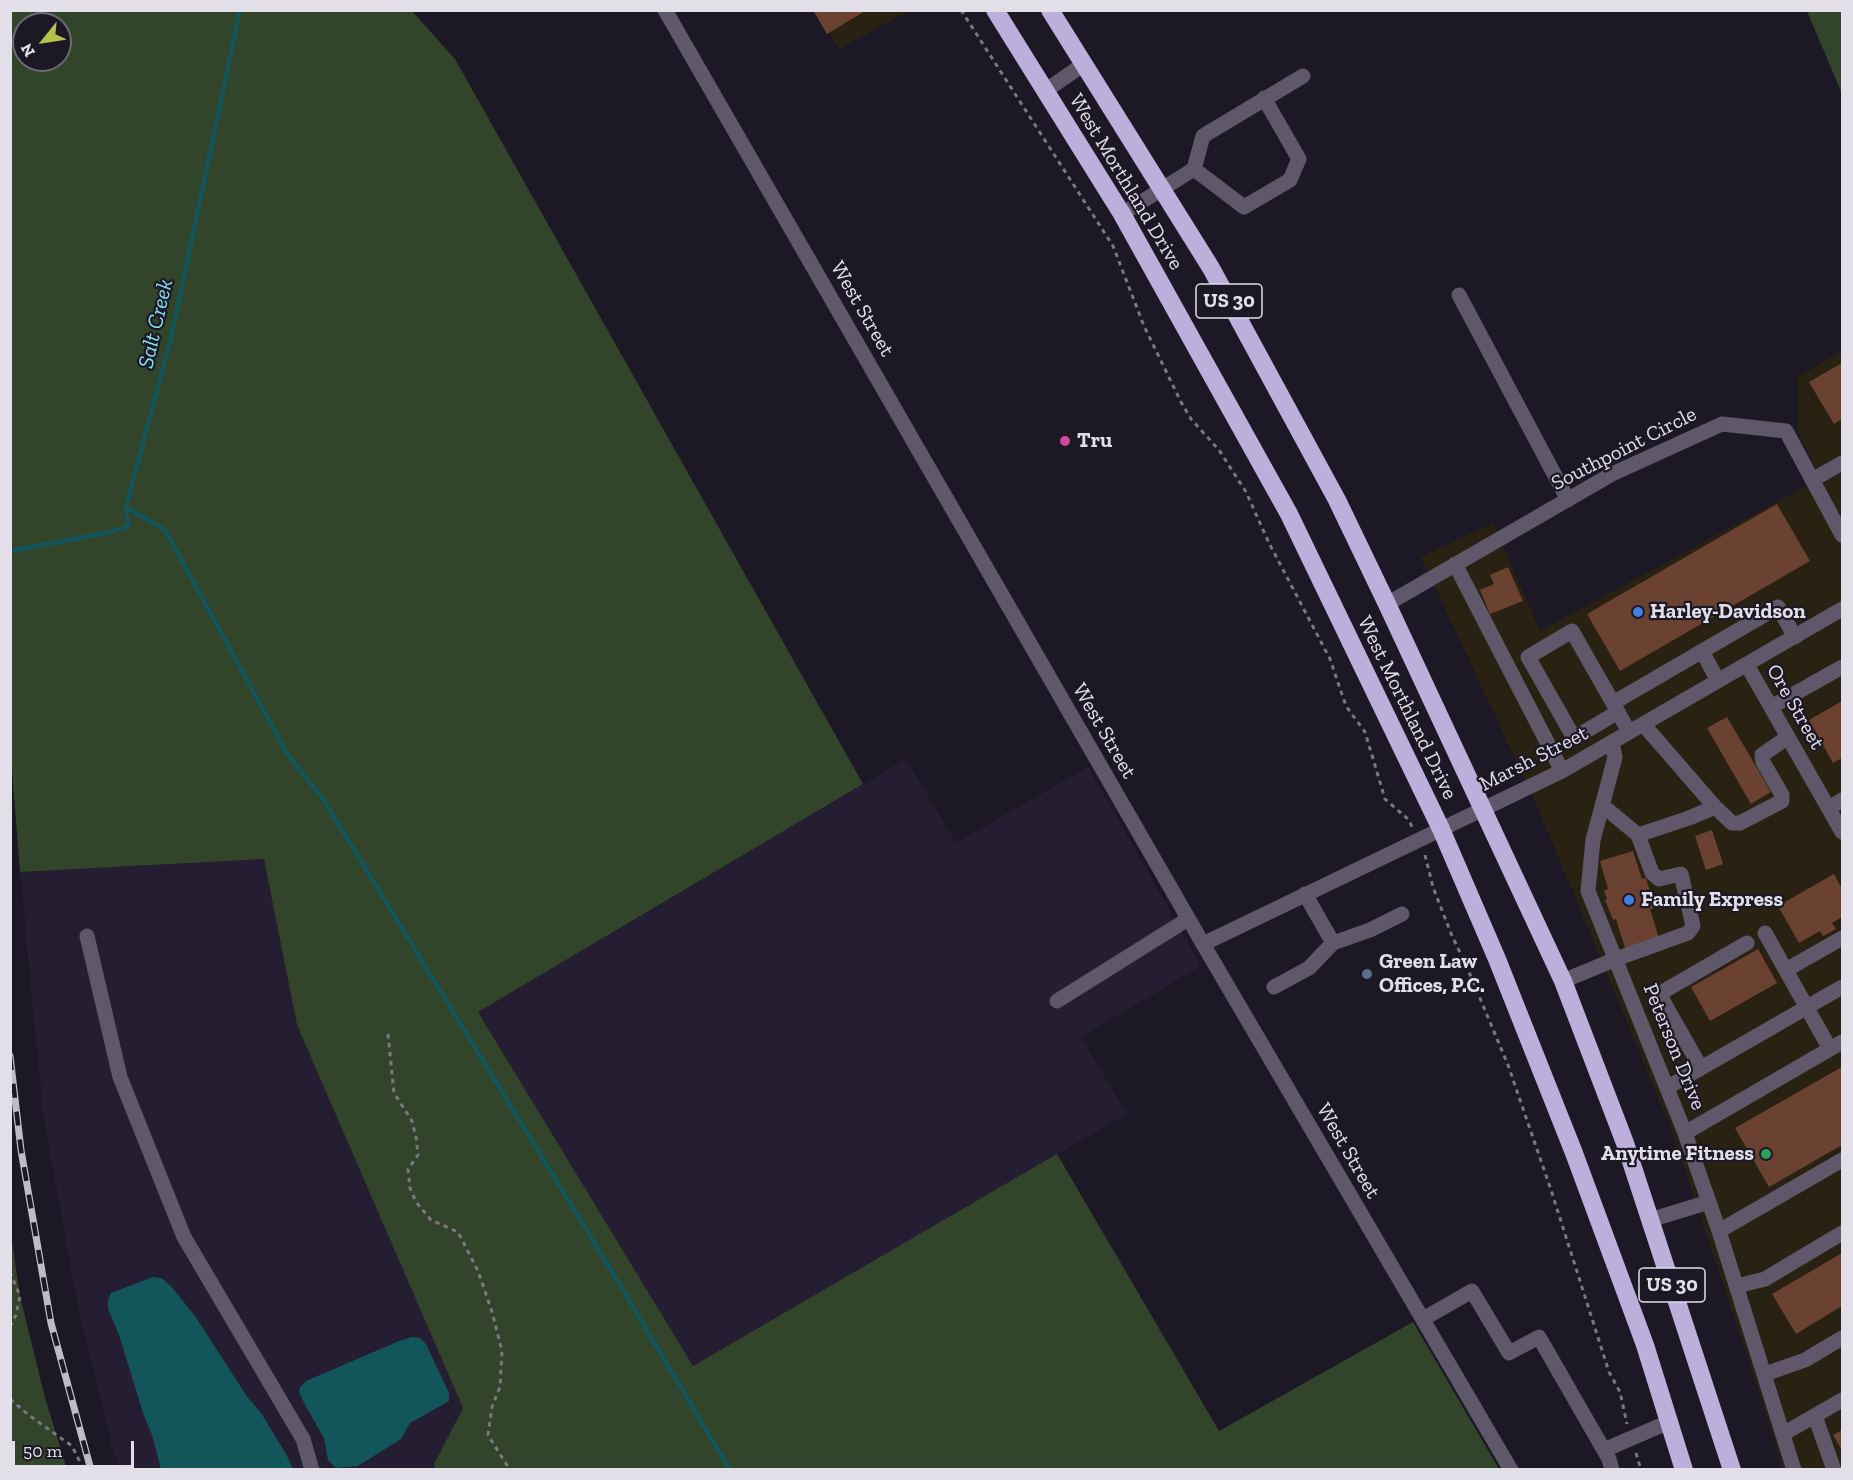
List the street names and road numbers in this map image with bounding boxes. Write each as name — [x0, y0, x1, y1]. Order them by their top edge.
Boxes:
street label: West Morthland Drive — [1063, 89, 1189, 275]
street label: West Street — [825, 257, 899, 361]
road number: US 30 — [1196, 284, 1262, 318]
street label: Southpoint Circle — [1547, 402, 1701, 496]
street label: West Morthland Drive — [1352, 612, 1462, 804]
street label: Ore Street — [1761, 660, 1829, 754]
street label: West Street — [1067, 679, 1141, 783]
street label: Marsh Street — [1476, 721, 1592, 797]
street label: Peterson Drive — [1637, 980, 1711, 1114]
street label: West Street — [1311, 1099, 1385, 1203]
road number: US 30 — [1639, 1268, 1705, 1302]

